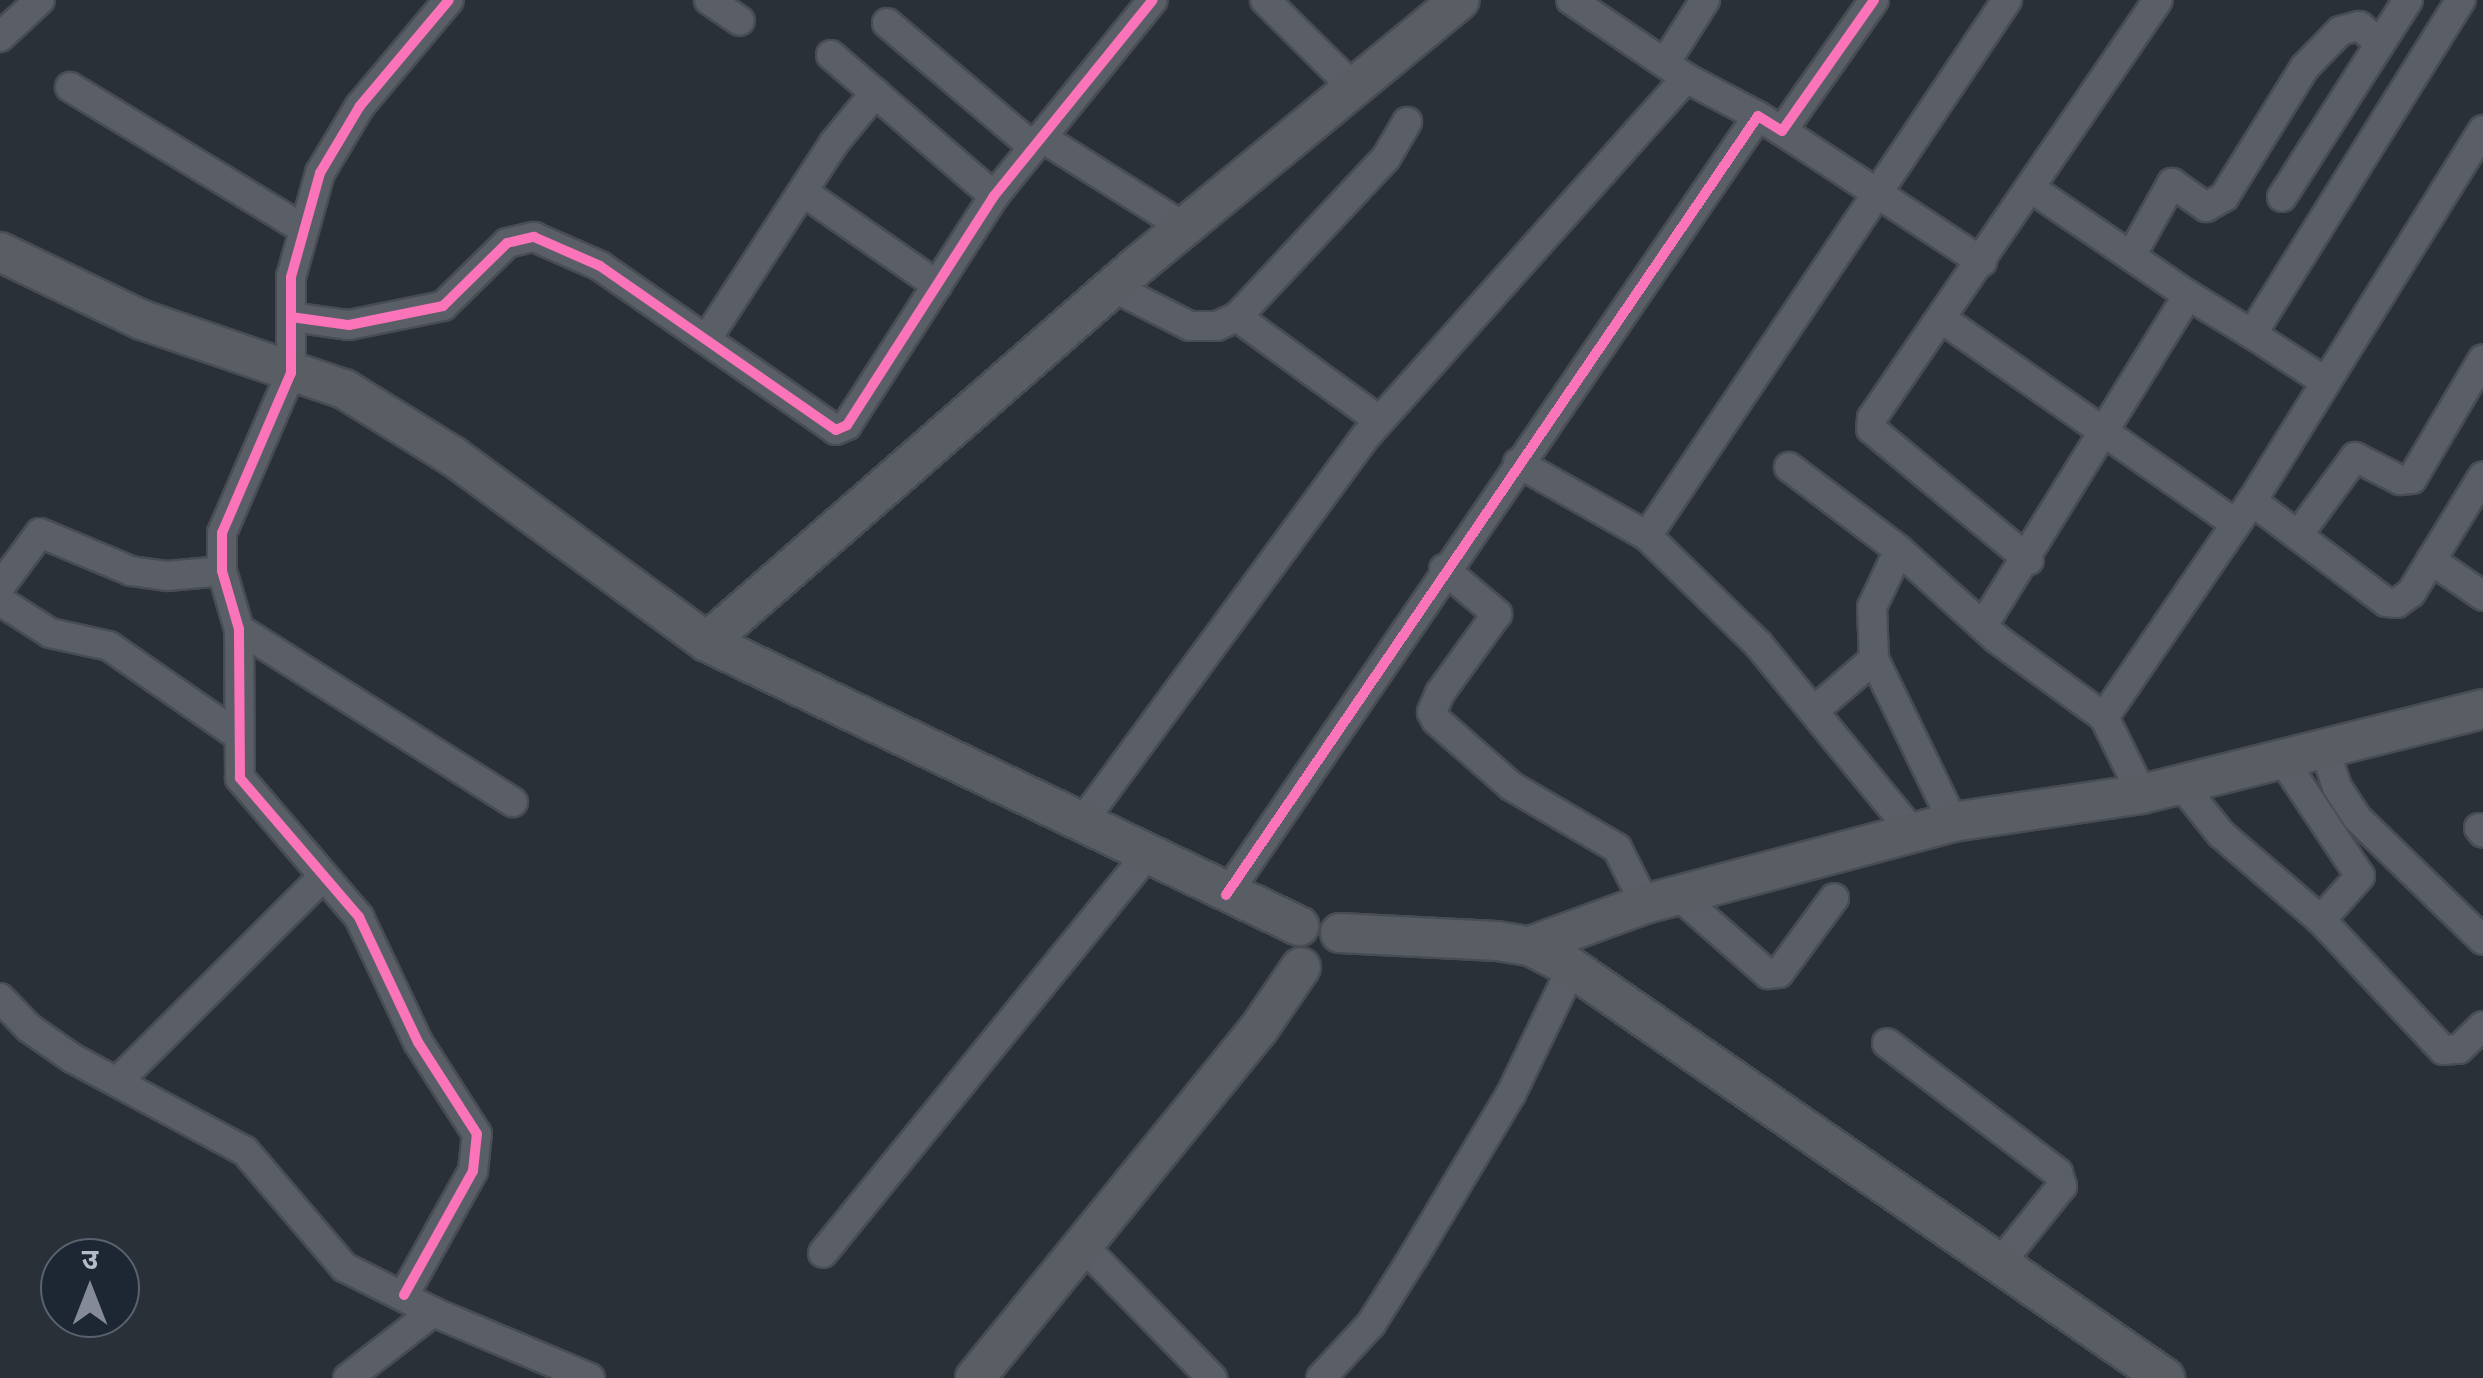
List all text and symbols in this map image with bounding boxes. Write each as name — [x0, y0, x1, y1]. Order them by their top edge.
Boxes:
north arrow — [40, 1238, 140, 1338]
text: उ — [82, 1244, 98, 1275]

